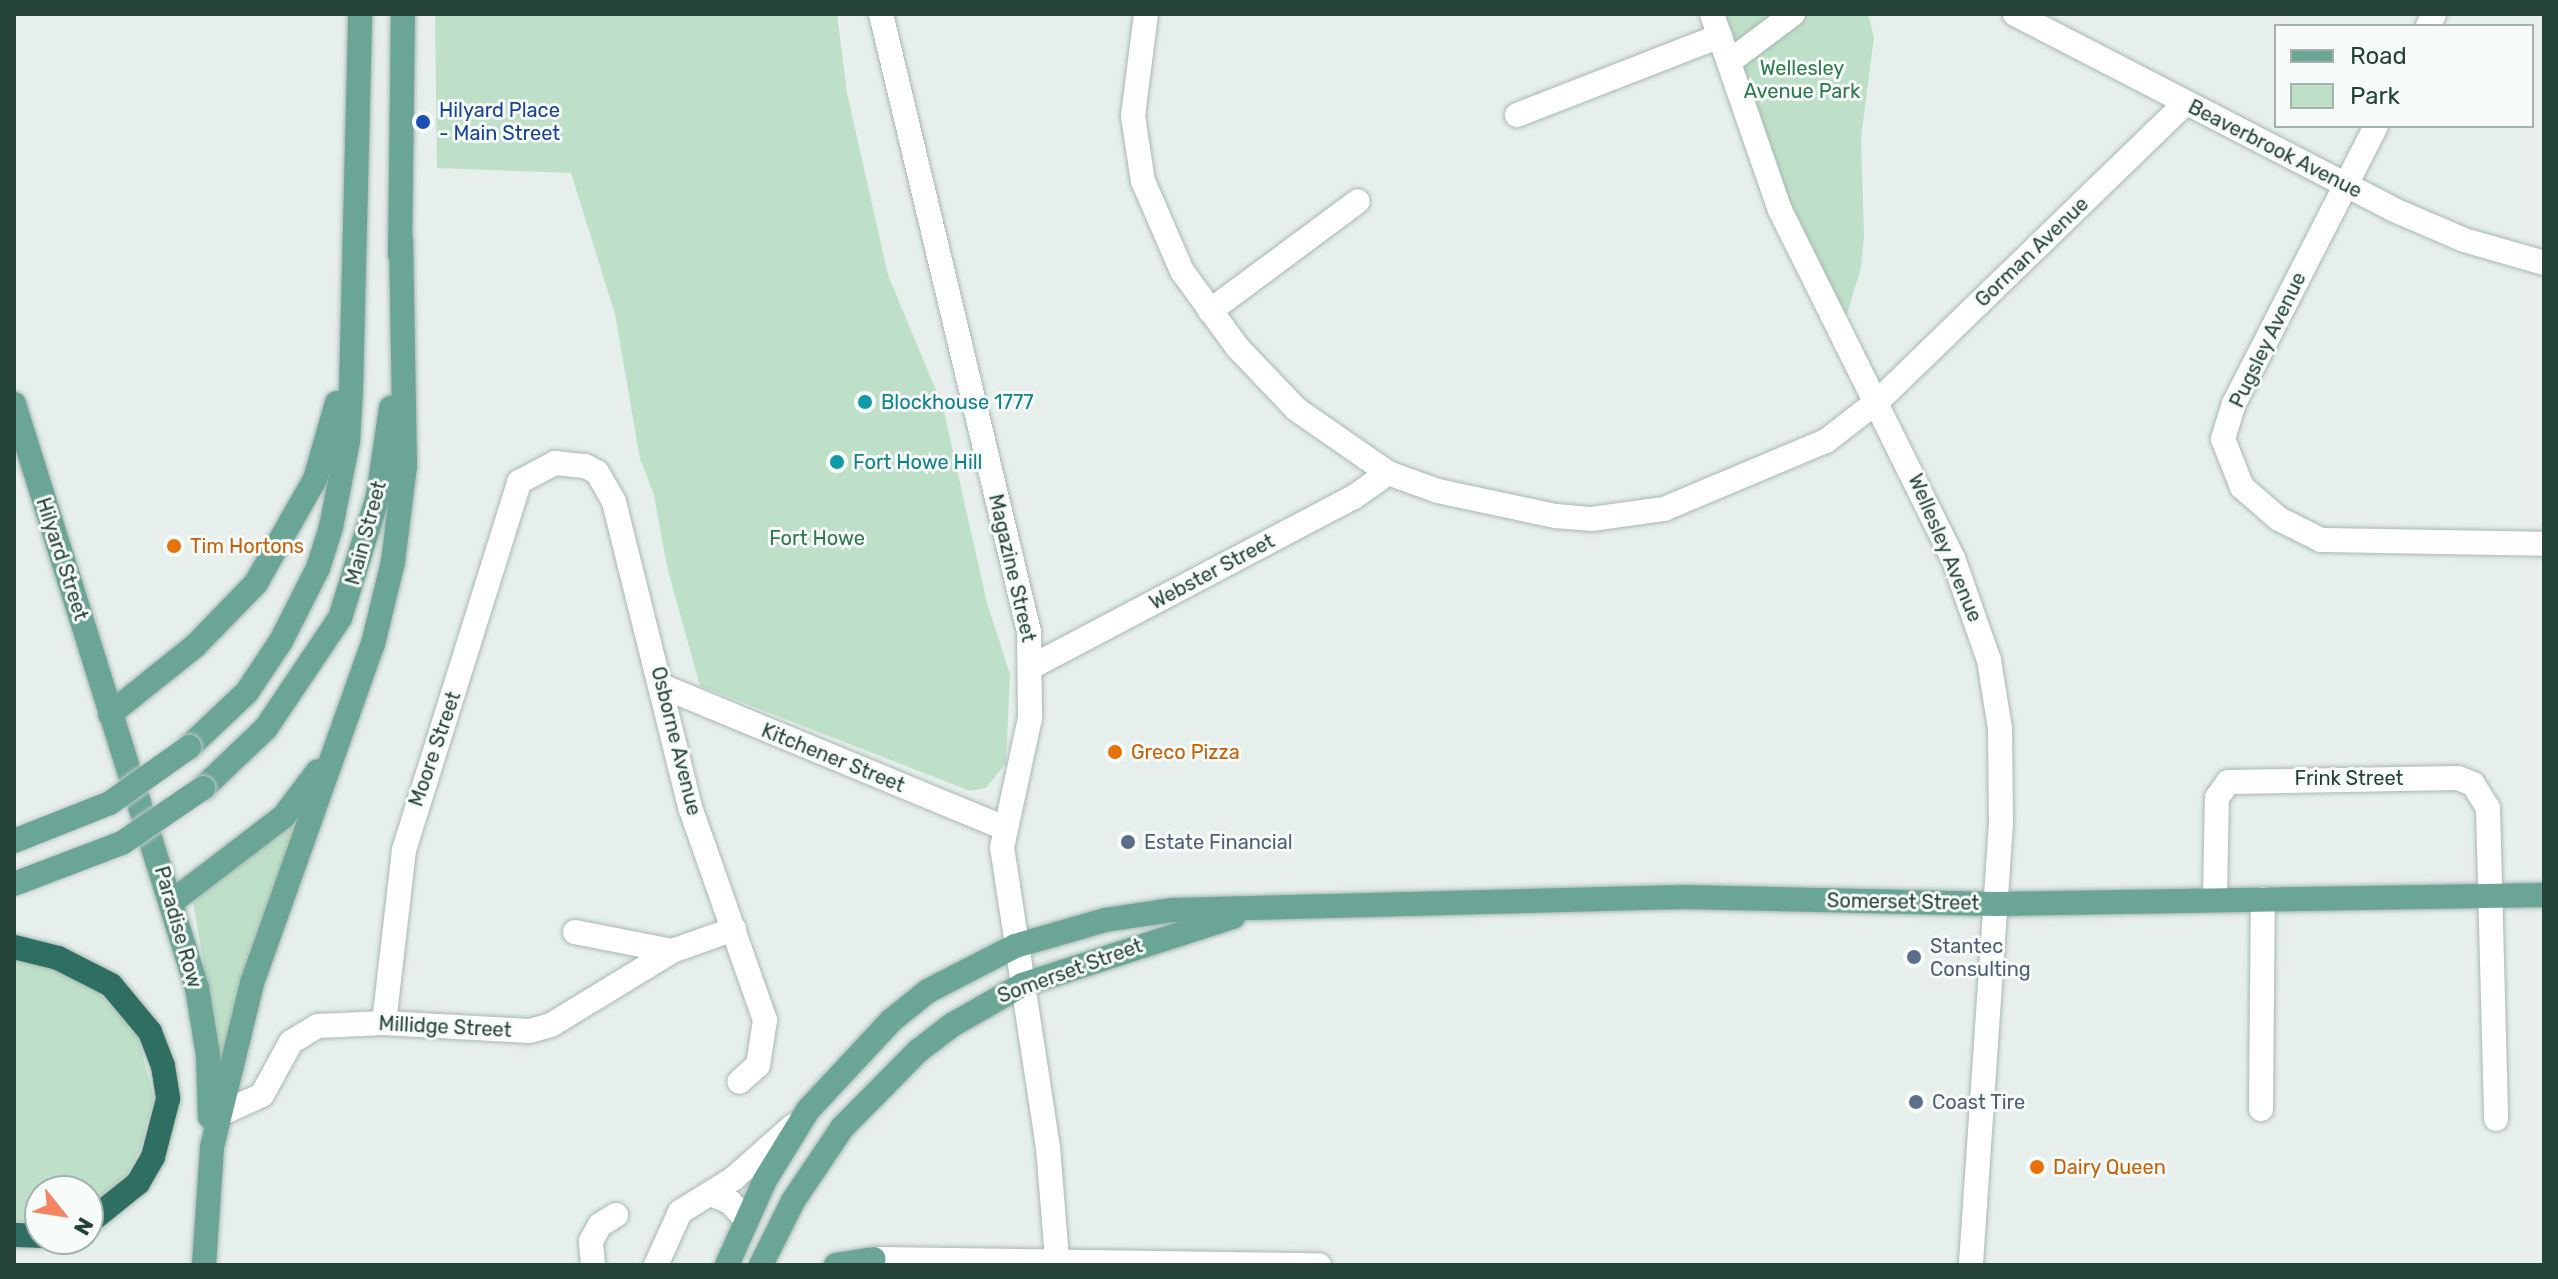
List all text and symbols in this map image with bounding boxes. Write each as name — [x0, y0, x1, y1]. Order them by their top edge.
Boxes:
legend — [2274, 24, 2534, 128]
text: Road — [2350, 42, 2407, 70]
park label: Wellesley Avenue Park — [1744, 56, 1860, 103]
text: Park — [2350, 82, 2400, 110]
street label: Beaverbrook Avenue — [2184, 95, 2366, 203]
place label: Hilyard Place - Main Street — [439, 98, 560, 145]
marker: Hilyard Place - Main Street — [414, 113, 432, 131]
street label: Gorman Avenue — [1970, 192, 2094, 312]
street label: Pugsley Avenue — [2225, 268, 2311, 412]
place label: Blockhouse 1777 — [881, 390, 1033, 414]
marker: Blockhouse 1777 — [856, 393, 874, 411]
place label: Fort Howe Hill — [853, 450, 982, 474]
marker: Fort Howe Hill — [828, 453, 846, 471]
street label: Wellesley Avenue — [1903, 470, 1987, 626]
street label: Main Street — [341, 478, 391, 588]
street label: Magazine Street — [983, 492, 1041, 644]
street label: Hilyard Street — [31, 495, 93, 623]
park label: Fort Howe — [769, 526, 865, 550]
street label: Webster Street — [1145, 529, 1279, 615]
place label: Tim Hortons — [190, 534, 304, 558]
marker: Tim Hortons — [165, 537, 183, 555]
street label: Osborne Avenue — [646, 664, 706, 818]
street label: Moore Street — [404, 688, 466, 810]
street label: Kitchener Street — [758, 718, 908, 798]
place label: Greco Pizza — [1131, 740, 1240, 764]
marker: Greco Pizza — [1106, 743, 1124, 761]
street label: Frink Street — [2294, 766, 2404, 790]
place label: Estate Financial — [1144, 830, 1293, 854]
marker: Estate Financial — [1119, 833, 1137, 851]
street label: Paradise Row — [149, 863, 207, 991]
street label: Somerset Street — [1827, 889, 1979, 915]
street label: Somerset Street — [994, 934, 1146, 1008]
place label: Stantec Consulting — [1930, 934, 2031, 981]
marker: Stantec Consulting — [1905, 948, 1923, 966]
street label: Millidge Street — [378, 1012, 512, 1042]
place label: Coast Tire — [1932, 1090, 2026, 1114]
marker: Coast Tire — [1907, 1093, 1925, 1111]
place label: Dairy Queen — [2053, 1155, 2166, 1179]
marker: Dairy Queen — [2028, 1158, 2046, 1176]
north arrow — [24, 1175, 104, 1255]
text: N — [68, 1213, 99, 1240]

